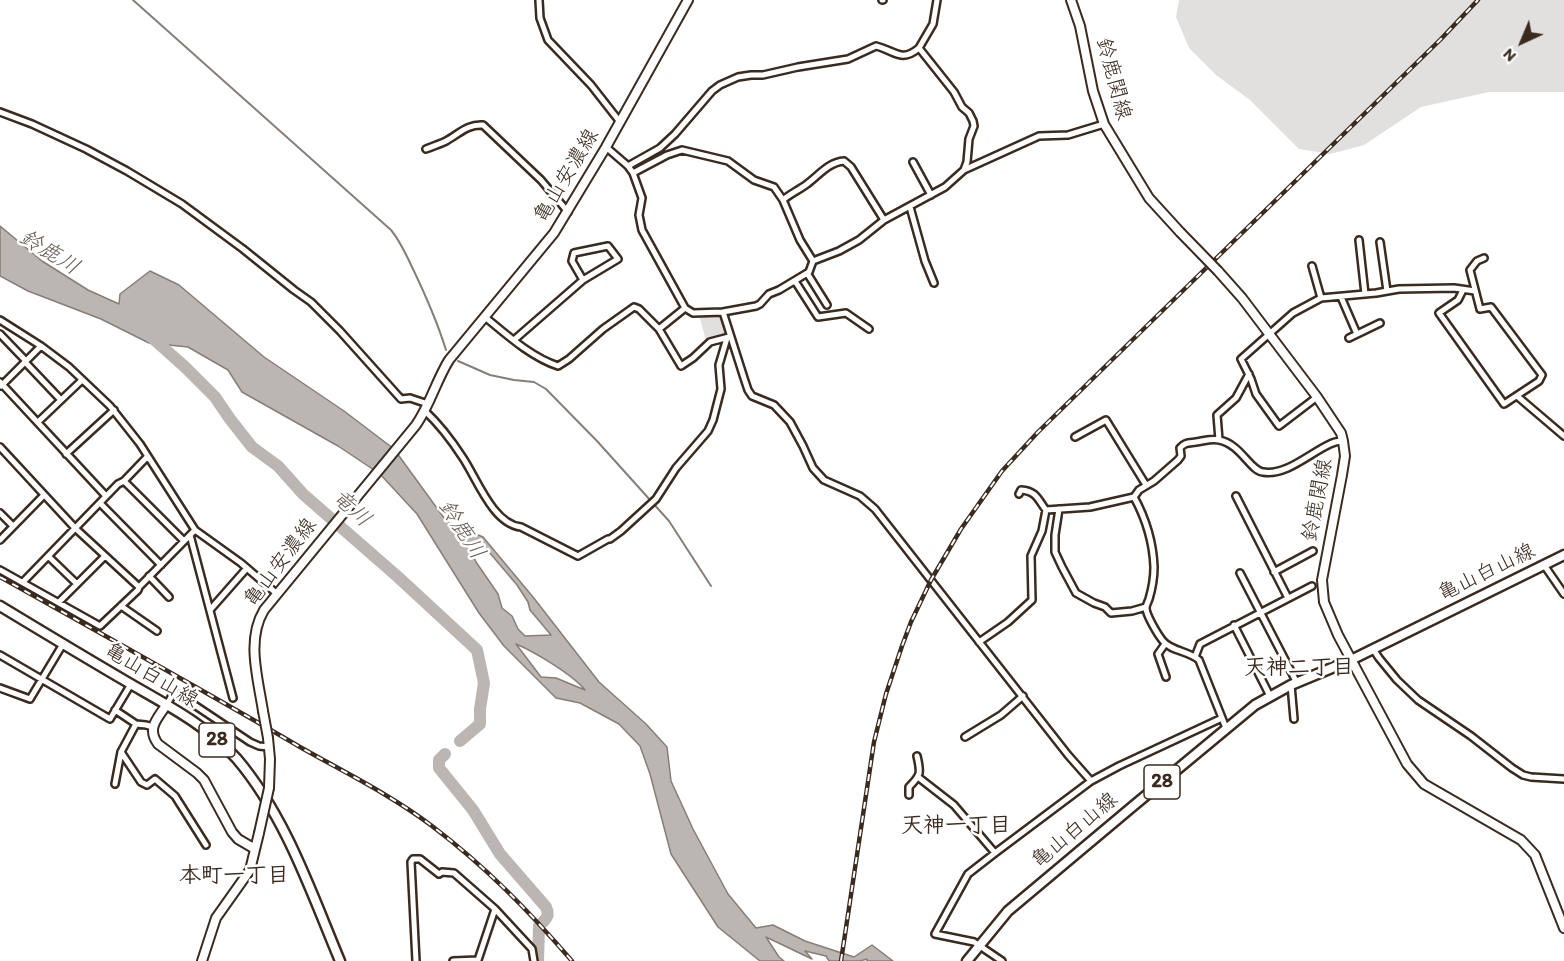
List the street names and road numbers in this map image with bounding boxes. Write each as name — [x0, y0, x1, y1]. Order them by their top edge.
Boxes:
street label: 鈴鹿関線 — [1090, 35, 1136, 123]
street label: 亀山安濃線 — [529, 125, 605, 227]
street label: 鈴鹿関線 — [1298, 456, 1338, 544]
street label: 亀山安濃線 — [239, 513, 323, 613]
street label: 亀山白山線 — [1434, 539, 1540, 607]
street label: 亀山白山線 — [100, 638, 202, 714]
road number: 28 — [199, 723, 235, 757]
road number: 28 — [1144, 765, 1180, 799]
street label: 亀山白山線 — [1027, 788, 1123, 874]

